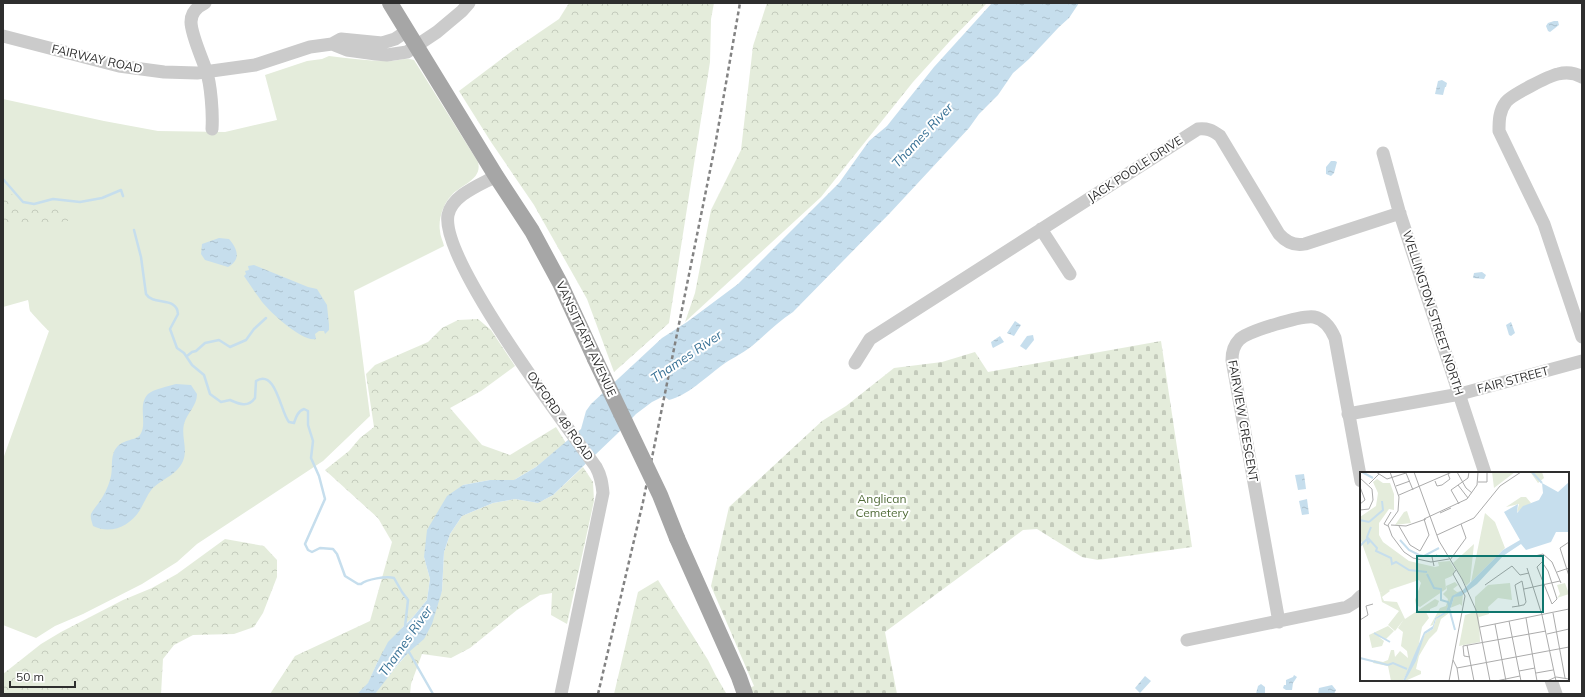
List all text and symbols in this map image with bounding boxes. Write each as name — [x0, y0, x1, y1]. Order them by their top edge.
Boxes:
street label: FAIRWAY ROAD — [50, 41, 144, 76]
water label: Thames River — [888, 99, 957, 171]
street label: JACK POOLE DRIVE — [1084, 132, 1185, 205]
street label: WELLINGTON STREET NORTH — [1400, 229, 1467, 397]
street label: VANSITTART AVENUE — [553, 279, 620, 399]
water label: Thames River — [647, 326, 726, 386]
street label: FAIRVIEW CRESCENT — [1225, 359, 1262, 484]
street label: FAIR STREET — [1475, 363, 1551, 396]
street label: OXFORD 48 ROAD — [524, 368, 597, 463]
inset map — [1360, 472, 1569, 681]
park label: Anglican Cemetery — [855, 491, 909, 520]
water label: Thames River — [375, 602, 436, 679]
scale bar — [10, 663, 75, 689]
text: 50 m — [16, 669, 44, 684]

